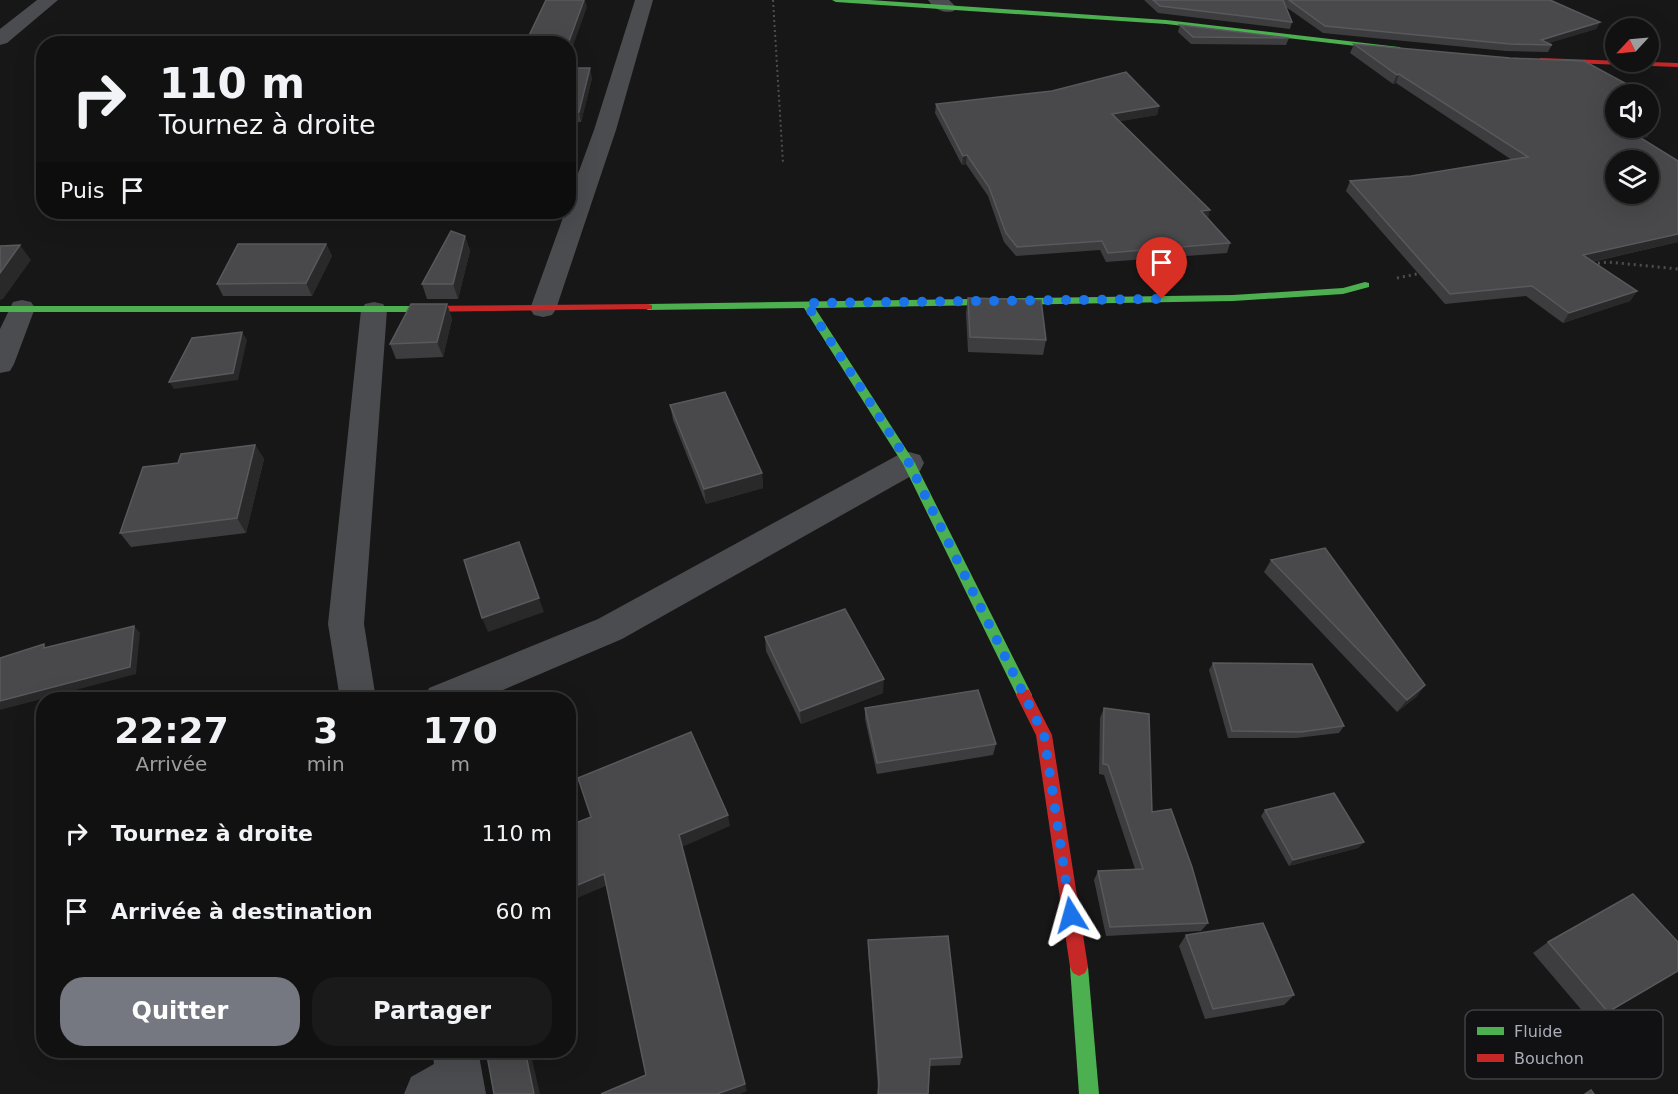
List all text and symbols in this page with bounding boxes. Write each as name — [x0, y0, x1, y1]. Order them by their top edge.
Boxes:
north arrow — [1605, 18, 1659, 72]
map controls — [1605, 18, 1659, 204]
text: 110 m — [159, 59, 305, 108]
icon: right — [60, 60, 138, 138]
button: sound — [1605, 84, 1659, 138]
text: Tournez à droite — [159, 109, 376, 140]
button: layers — [1605, 150, 1659, 204]
icon: arrive — [116, 174, 149, 207]
text: Puis — [60, 178, 104, 203]
pin — [1136, 237, 1187, 299]
icon: arrive — [1145, 246, 1178, 279]
text: 22:27 — [114, 710, 229, 751]
text: 3 — [313, 710, 338, 751]
text: 170 — [423, 710, 498, 751]
text: Arrivée — [136, 752, 207, 776]
text: min — [307, 752, 345, 776]
text: m — [451, 752, 470, 776]
icon: right — [60, 817, 93, 850]
text: Tournez à droite — [111, 821, 313, 846]
text: 110 m — [482, 821, 552, 846]
position arrow — [1039, 883, 1103, 947]
icon: arrive — [60, 895, 93, 928]
text: Arrivée à destination — [111, 899, 373, 924]
text: 60 m — [496, 899, 552, 924]
button: Quitter — [60, 977, 300, 1046]
button: Partager — [312, 977, 552, 1046]
legend — [1465, 1010, 1663, 1079]
text: Fluide — [1514, 1022, 1562, 1041]
text: Bouchon — [1514, 1049, 1584, 1068]

